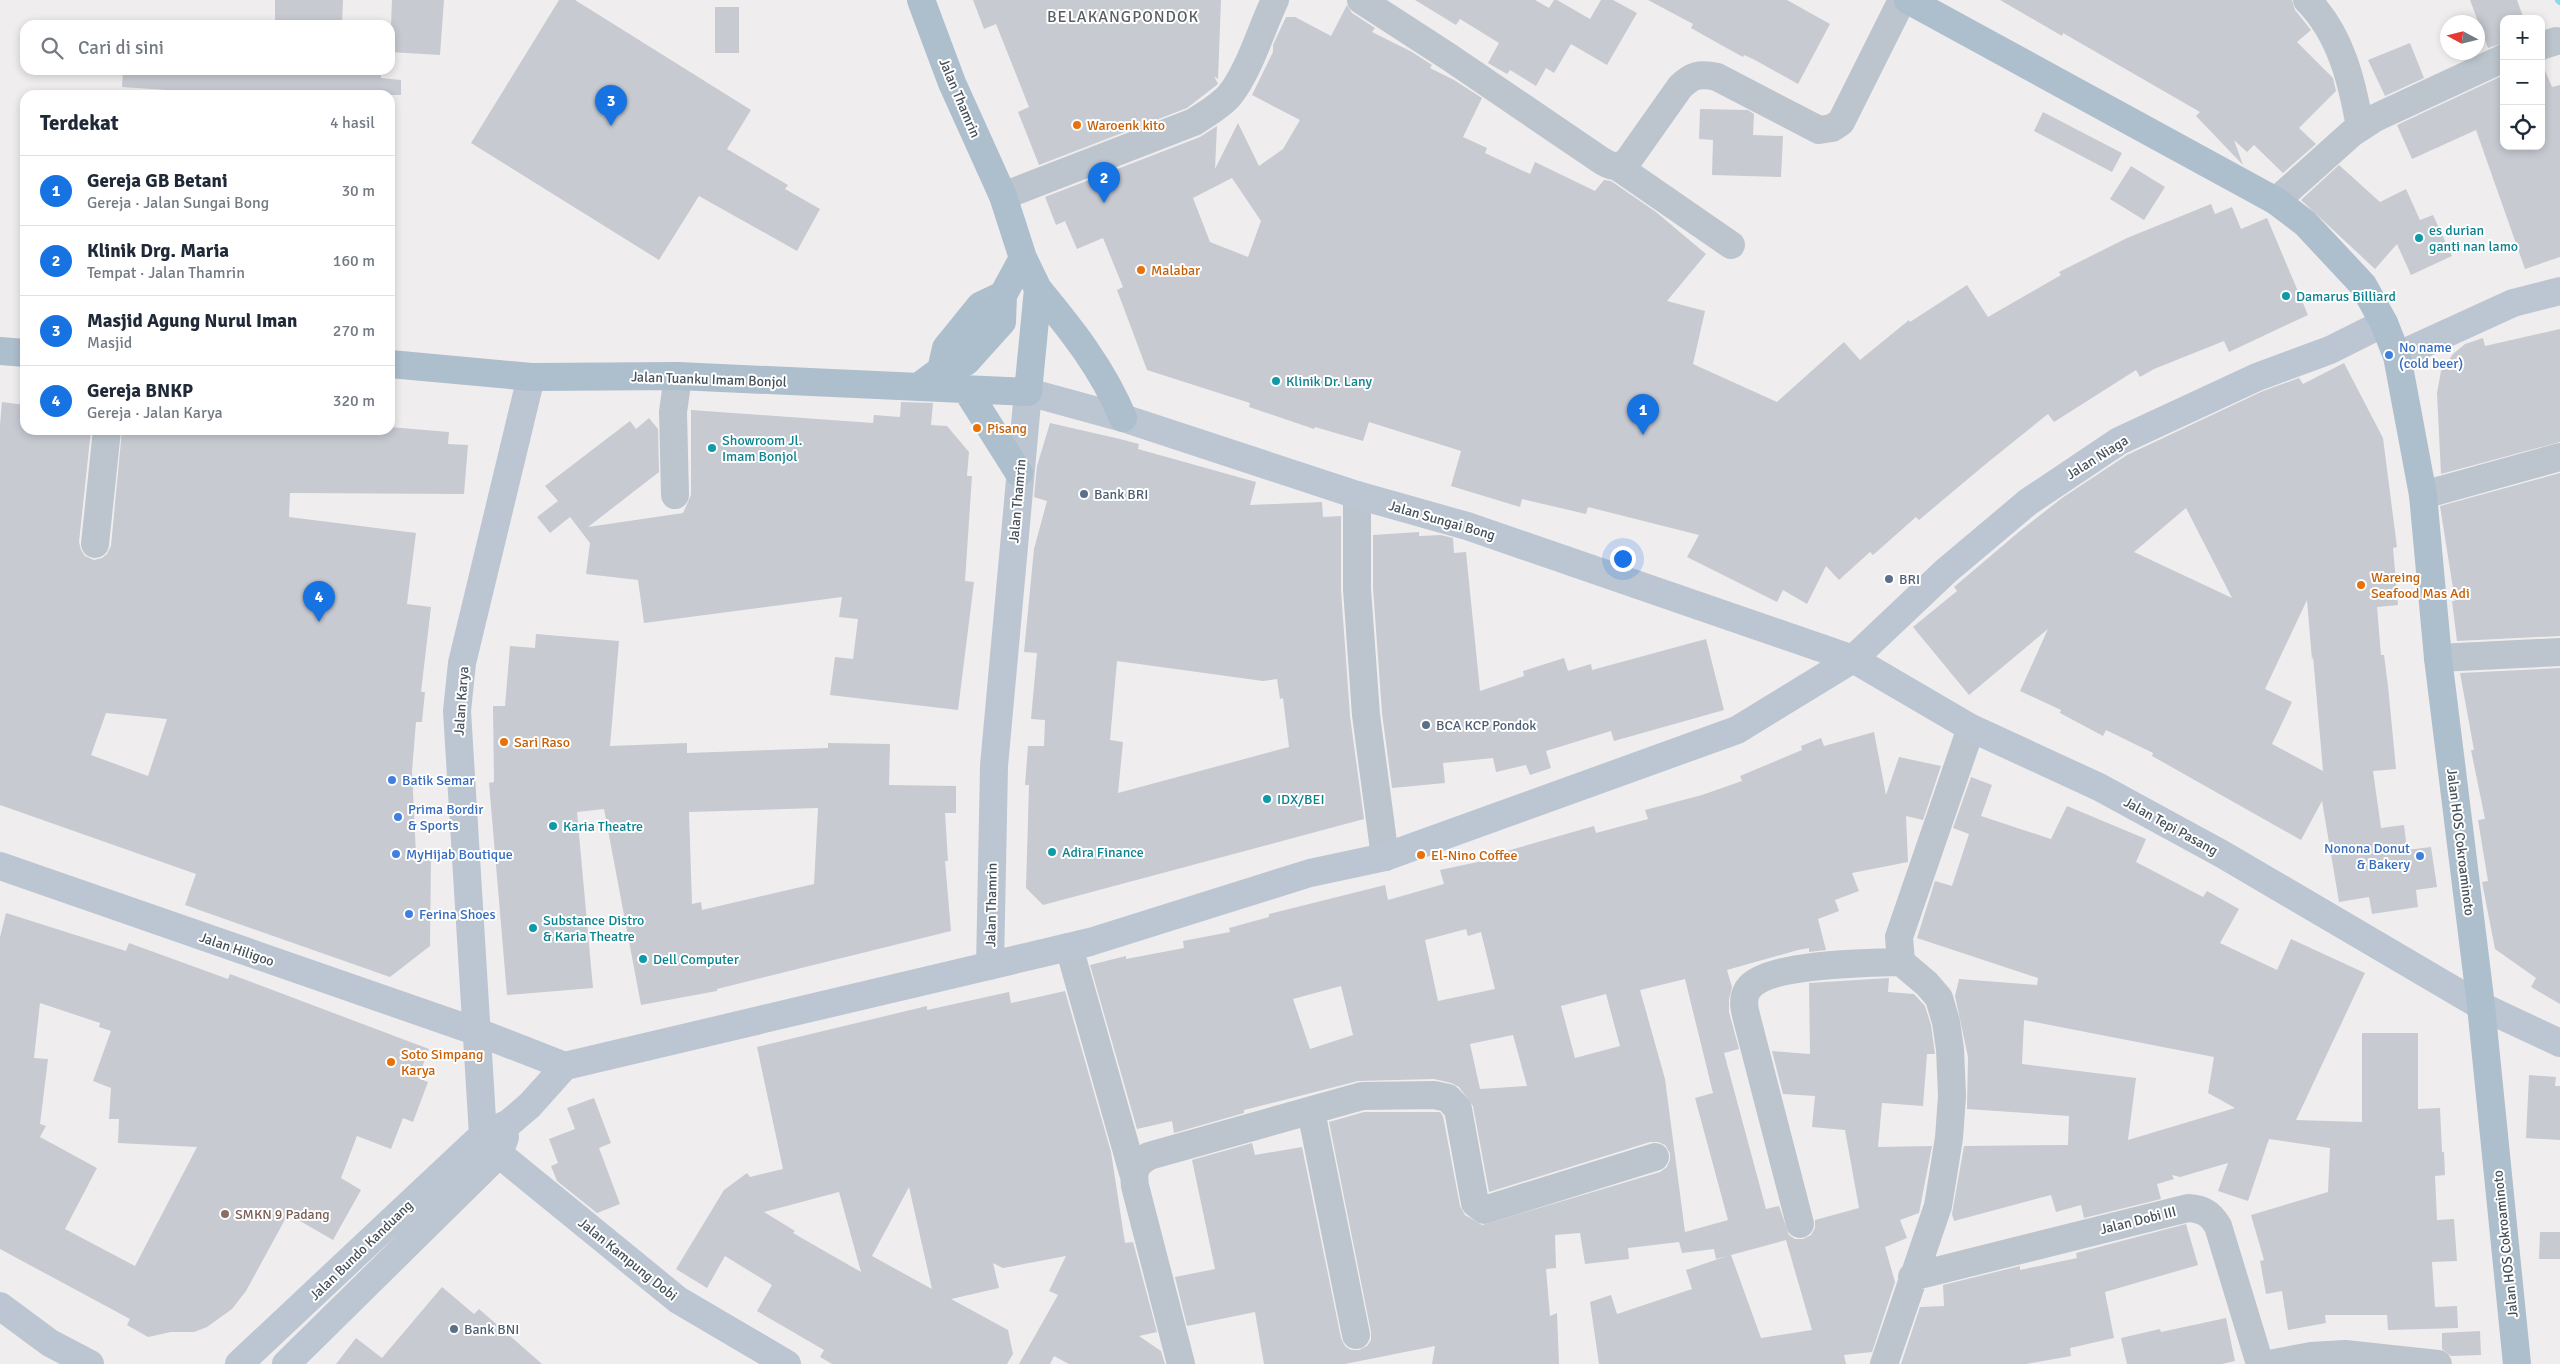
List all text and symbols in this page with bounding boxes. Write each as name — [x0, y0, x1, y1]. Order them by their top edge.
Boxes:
district label: BELAKANGPONDOK — [1047, 7, 1199, 27]
north arrow — [2440, 15, 2485, 60]
map controls — [2500, 15, 2545, 150]
button: + — [2500, 15, 2545, 60]
search box — [20, 20, 395, 75]
icon: search — [38, 34, 66, 62]
text: Cari di sini — [78, 36, 164, 60]
street label: Jalan Thamrin — [935, 56, 984, 140]
button: − — [2500, 60, 2545, 105]
pin: 3 — [595, 85, 627, 126]
button: locate — [2500, 105, 2545, 150]
text: Terdekat — [40, 110, 119, 136]
text: 4 hasil — [330, 113, 375, 133]
place label: Waroenk kito — [1087, 117, 1165, 134]
marker: Waroenk kito — [1071, 119, 1083, 131]
pin: 2 — [1088, 162, 1120, 203]
text: Gereja GB Betani — [87, 169, 228, 193]
text: 1 — [52, 181, 60, 201]
text: 30 m — [341, 181, 375, 201]
text: Gereja · Jalan Sungai Bong — [87, 193, 269, 213]
place label: es durian ganti nan lamo — [2429, 222, 2518, 255]
marker: es durian ganti nan lamo — [2413, 232, 2425, 244]
text: Klinik Drg. Maria — [87, 239, 229, 263]
text: 2 — [52, 251, 60, 271]
text: 160 m — [333, 251, 375, 271]
place label: Malabar — [1151, 262, 1201, 279]
text: Tempat · Jalan Thamrin — [87, 263, 245, 283]
marker: Malabar — [1135, 264, 1147, 276]
place label: Damarus Billiard — [2296, 288, 2396, 305]
marker: Damarus Billiard — [2280, 290, 2292, 302]
text: Masjid Agung Nurul Iman — [87, 309, 297, 333]
text: 3 — [52, 321, 60, 341]
text: 270 m — [333, 321, 375, 341]
text: Masjid — [87, 333, 132, 353]
place label: No name (cold beer) — [2399, 339, 2463, 372]
marker: No name (cold beer) — [2383, 349, 2395, 361]
street label: Jalan Tuanku Imam Bonjol — [631, 368, 787, 391]
place label: Klinik Dr. Lany — [1286, 373, 1372, 390]
marker: Klinik Dr. Lany — [1270, 375, 1282, 387]
text: Gereja BNKP — [87, 379, 193, 403]
text: 4 — [52, 391, 60, 411]
text: 320 m — [333, 391, 375, 411]
pin: 1 — [1627, 394, 1659, 435]
text: Gereja · Jalan Karya — [87, 403, 223, 423]
place label: Pisang — [987, 420, 1027, 437]
marker: Pisang — [971, 422, 983, 434]
place label: Showroom Jl. Imam Bonjol — [722, 432, 802, 465]
street label: Jalan Niaga — [2063, 432, 2131, 483]
marker: Showroom Jl. Imam Bonjol — [706, 442, 718, 454]
street label: Jalan Thamrin — [1005, 458, 1030, 544]
place label: Bank BRI — [1094, 486, 1148, 503]
marker: Bank BRI — [1078, 488, 1090, 500]
street label: Jalan Sungai Bong — [1387, 497, 1497, 544]
your location — [1610, 546, 1636, 572]
place label: Wareing Seafood Mas Adi — [2371, 569, 2470, 602]
place label: BRI — [1899, 571, 1920, 588]
marker: BRI — [1883, 573, 1895, 585]
marker: Wareing Seafood Mas Adi — [2355, 579, 2367, 591]
pin: 4 — [303, 581, 335, 622]
street label: Jalan Karya — [451, 666, 472, 736]
place label: BCA KCP Pondok — [1436, 717, 1536, 734]
marker: BCA KCP Pondok — [1420, 719, 1432, 731]
place label: Sari Raso — [514, 734, 570, 751]
marker: Sari Raso — [498, 736, 510, 748]
street label: Jalan HOS Cokroaminoto — [2443, 767, 2478, 917]
place label: Batik Semar — [402, 772, 475, 789]
marker: Batik Semar — [386, 774, 398, 786]
place label: IDX/BEI — [1277, 791, 1325, 808]
marker: IDX/BEI — [1261, 793, 1273, 805]
street label: Jalan Tepi Pasang — [2121, 794, 2221, 859]
place label: Prima Bordir & Sports — [408, 801, 484, 834]
marker: Prima Bordir & Sports — [392, 811, 404, 823]
place label: Karia Theatre — [563, 818, 643, 835]
marker: Karia Theatre — [547, 820, 559, 832]
place label: Nonona Donut & Bakery — [2324, 840, 2410, 873]
place label: Adira Finance — [1062, 844, 1144, 861]
place label: MyHijab Boutique — [406, 846, 513, 863]
marker: Adira Finance — [1046, 846, 1058, 858]
place label: El-Nino Coffee — [1431, 847, 1518, 864]
marker: MyHijab Boutique — [390, 848, 402, 860]
marker: El-Nino Coffee — [1415, 849, 1427, 861]
marker: Nonona Donut & Bakery — [2414, 850, 2426, 862]
street label: Jalan Thamrin — [982, 863, 1001, 947]
place label: Ferina Shoes — [419, 906, 496, 923]
marker: Ferina Shoes — [403, 908, 415, 920]
place label: Substance Distro & Karia Theatre — [543, 912, 644, 945]
marker: Substance Distro & Karia Theatre — [527, 922, 539, 934]
street label: Jalan Hiligoo — [197, 929, 276, 970]
place label: Dell Computer — [653, 951, 740, 968]
marker: Dell Computer — [637, 953, 649, 965]
place label: Soto Simpang Karya — [401, 1046, 483, 1079]
marker: Soto Simpang Karya — [385, 1056, 397, 1068]
street label: Jalan HOS Cokroaminoto — [2489, 1169, 2522, 1319]
street label: Jalan Bundo Kanduang — [306, 1197, 416, 1304]
street label: Jalan Dobi III — [2098, 1203, 2178, 1238]
place label: SMKN 9 Padang — [235, 1206, 330, 1223]
marker: SMKN 9 Padang — [219, 1208, 231, 1220]
street label: Jalan Kampung Dobi — [575, 1214, 681, 1304]
place label: Bank BNI — [464, 1321, 519, 1338]
marker: Bank BNI — [448, 1323, 460, 1335]

